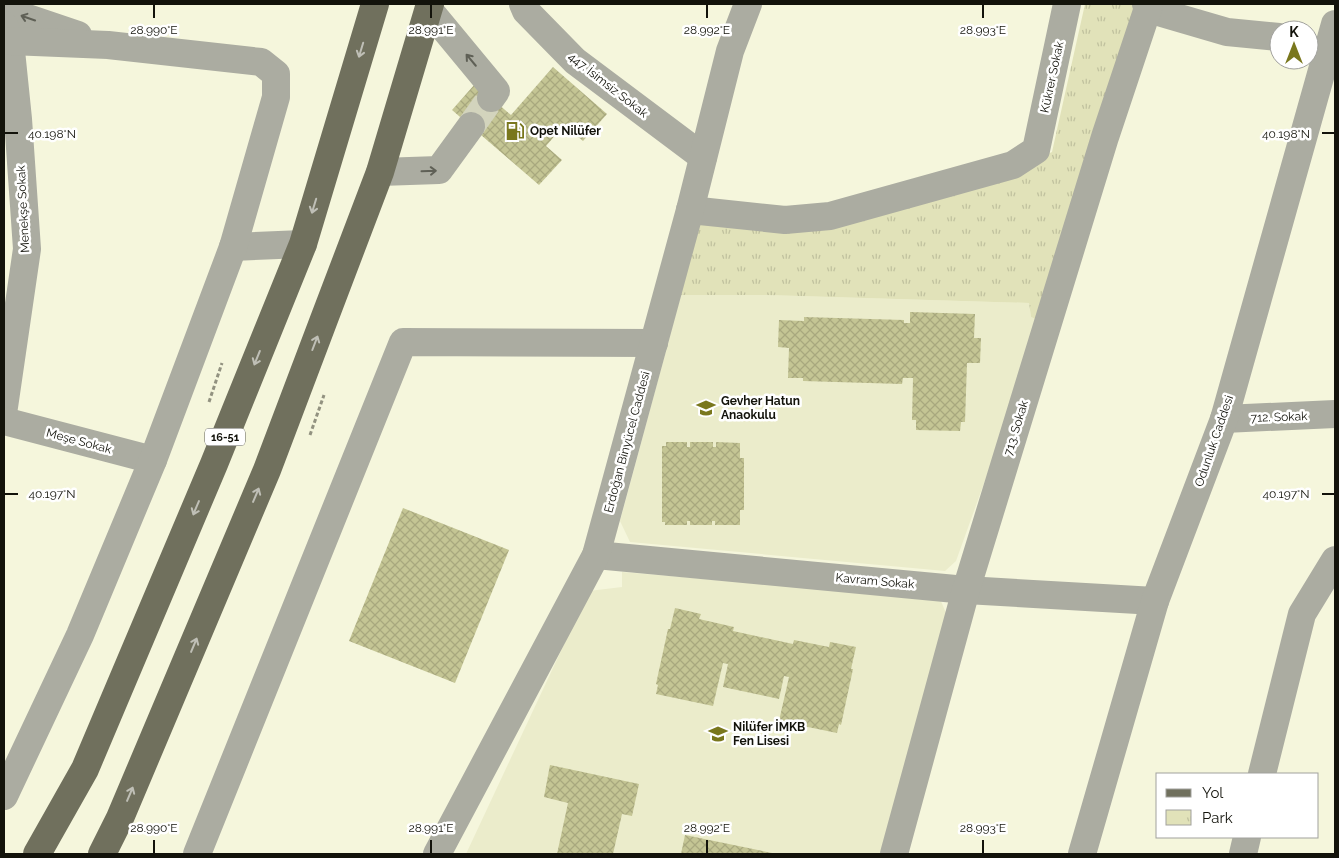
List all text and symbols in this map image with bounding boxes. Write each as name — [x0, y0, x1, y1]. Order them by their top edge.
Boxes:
one-way arrow — [20, 13, 36, 23]
north arrow — [1269, 20, 1319, 70]
text: 28.990°E — [130, 23, 178, 37]
text: 28.991°E — [408, 23, 454, 37]
text: 28.992°E — [684, 23, 730, 37]
text: 28.993°E — [960, 23, 1006, 37]
text: K — [1289, 24, 1299, 40]
street label: Kükrer Sokak — [1038, 39, 1067, 114]
one-way arrow — [356, 42, 366, 58]
street label: 447. İsimsiz Sokak — [565, 49, 651, 121]
one-way arrow — [465, 54, 476, 67]
fuel station icon: Opet Nilüfer — [504, 120, 526, 142]
place label: Opet Nilüfer — [530, 124, 601, 138]
text: 40.198°N — [28, 127, 76, 141]
text: 40.198°N — [1262, 127, 1310, 141]
street label: Menekşe Sokak — [14, 164, 32, 253]
one-way arrow — [420, 166, 436, 175]
one-way arrow — [309, 198, 319, 214]
one-way arrow — [311, 336, 320, 352]
one-way arrow — [252, 350, 261, 365]
street label: Erdoğan Binyücel Caddesi — [601, 370, 653, 514]
place label: Gevher Hatun Anaokulu — [721, 394, 800, 422]
street label: Odunluk Caddesi — [1192, 394, 1236, 488]
school or university icon: Gevher Hatun Anaokulu — [695, 397, 717, 419]
street label: 713. Sokak — [1001, 398, 1031, 457]
street label: 712. Sokak — [1250, 409, 1308, 425]
street label: Meşe Sokak — [45, 426, 114, 457]
road number: 16-51 — [205, 428, 245, 446]
text: 40.197°N — [28, 487, 76, 501]
text: 40.197°N — [1262, 487, 1310, 501]
one-way arrow — [252, 488, 262, 503]
one-way arrow — [190, 501, 199, 516]
street label: Kavram Sokak — [835, 571, 916, 591]
one-way arrow — [189, 638, 199, 653]
place label: Nilüfer İMKB Fen Lisesi — [733, 719, 805, 748]
school or university icon: Nilüfer İMKB Fen Lisesi — [707, 723, 729, 745]
legend — [1156, 773, 1319, 838]
text: Yol — [1202, 784, 1224, 802]
one-way arrow — [126, 787, 136, 802]
text: Park — [1202, 809, 1233, 827]
text: 28.990°E — [130, 821, 178, 835]
text: 28.991°E — [408, 821, 454, 835]
text: 28.992°E — [684, 821, 730, 835]
text: 28.993°E — [960, 821, 1006, 835]

